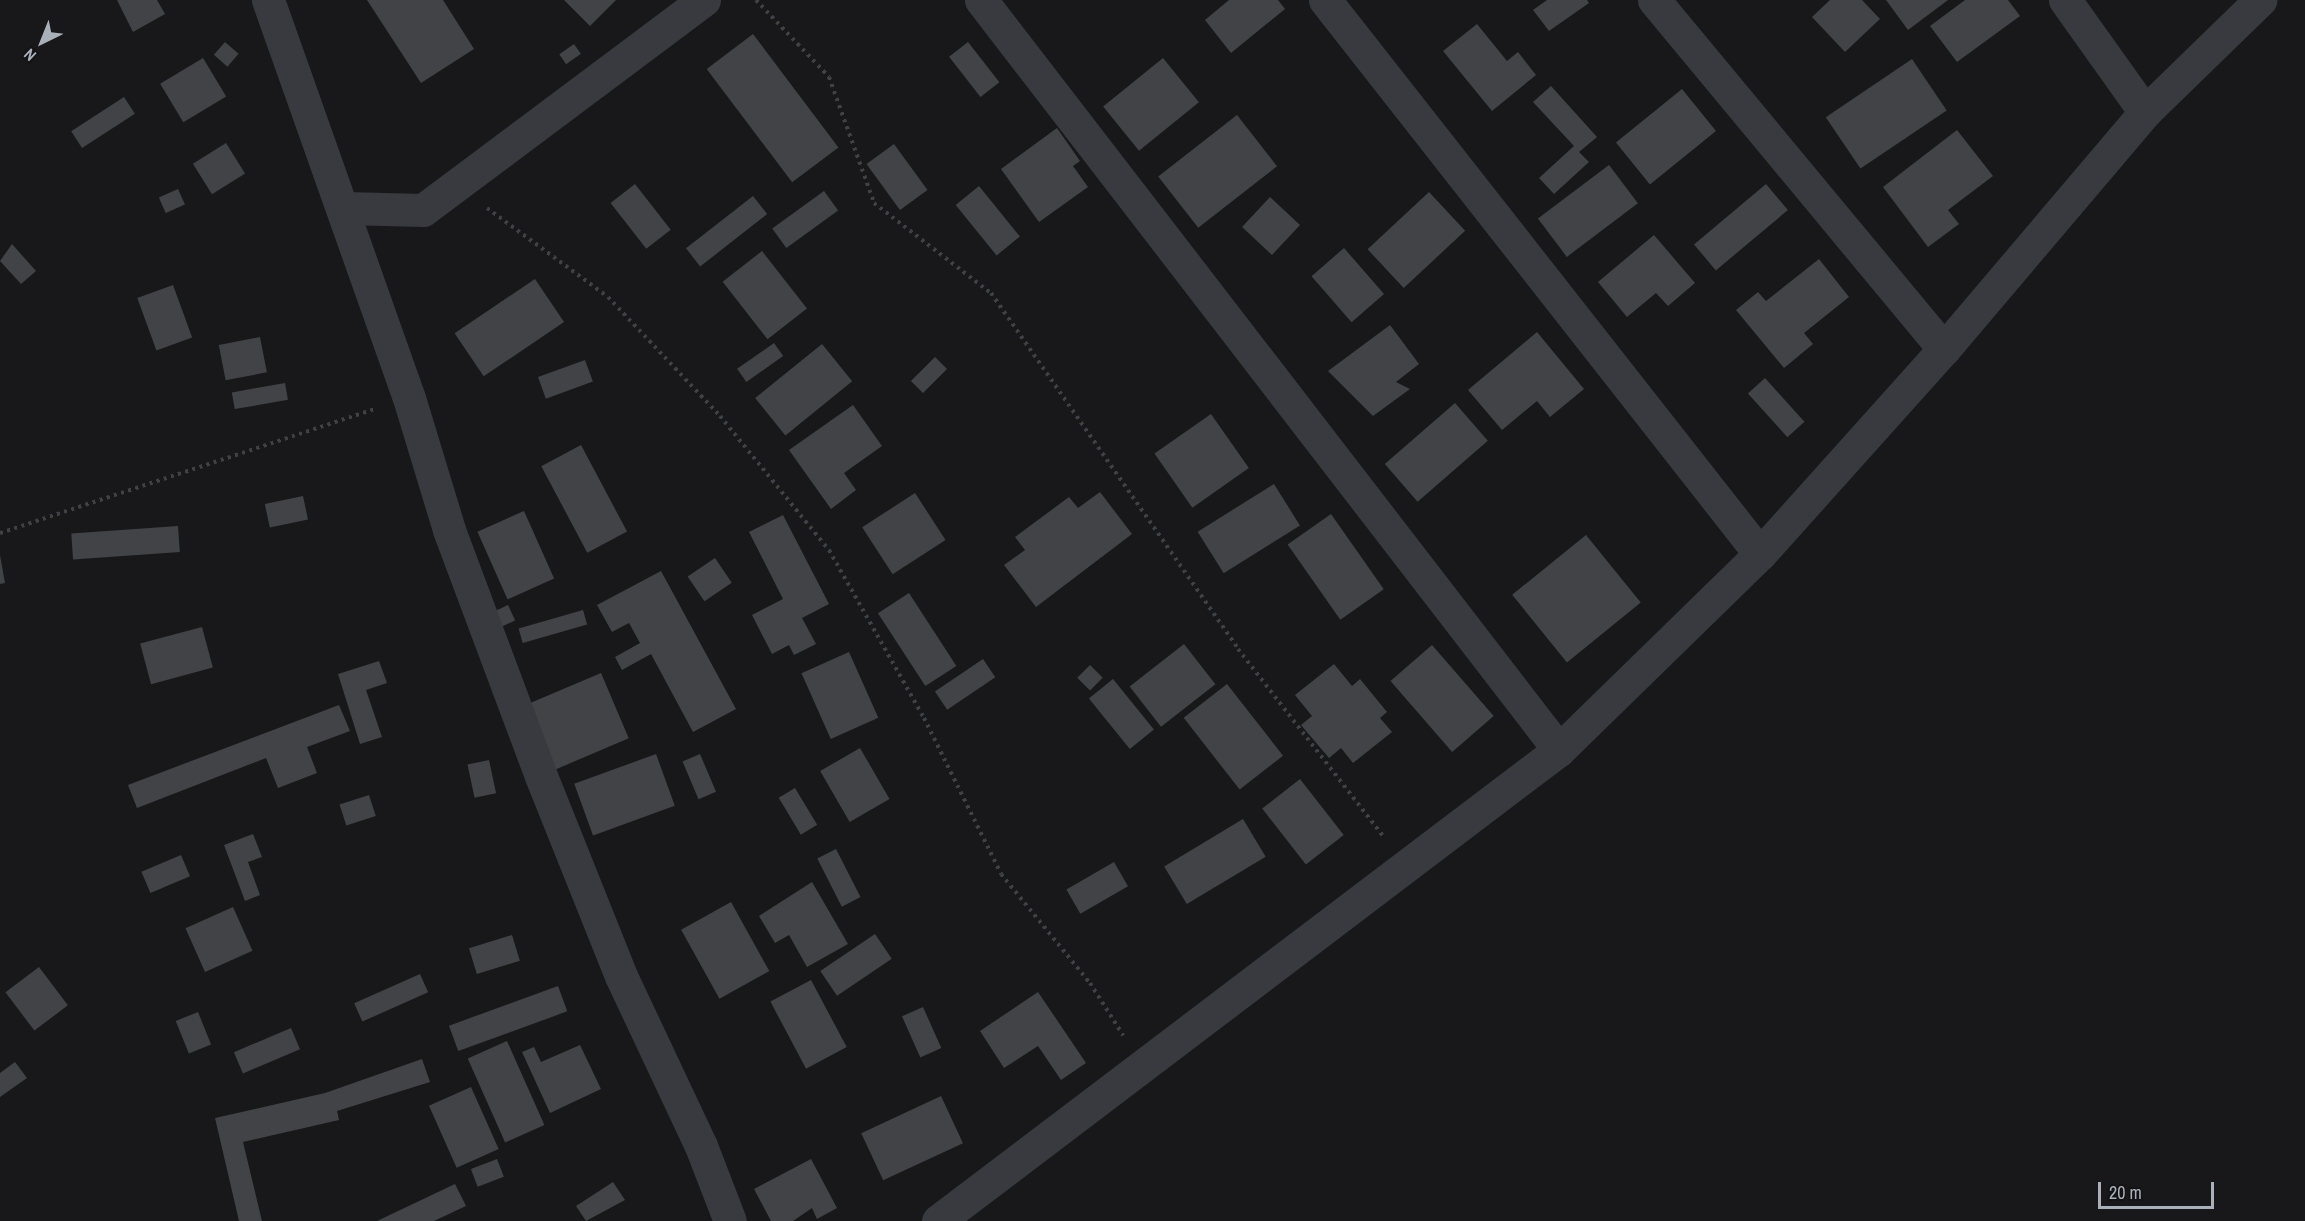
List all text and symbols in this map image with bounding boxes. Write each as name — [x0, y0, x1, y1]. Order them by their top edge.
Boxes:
north arrow — [12, 12, 72, 72]
text: N — [19, 44, 41, 66]
scale bar — [2101, 1170, 2216, 1208]
text: 20 m — [2109, 1180, 2142, 1205]

